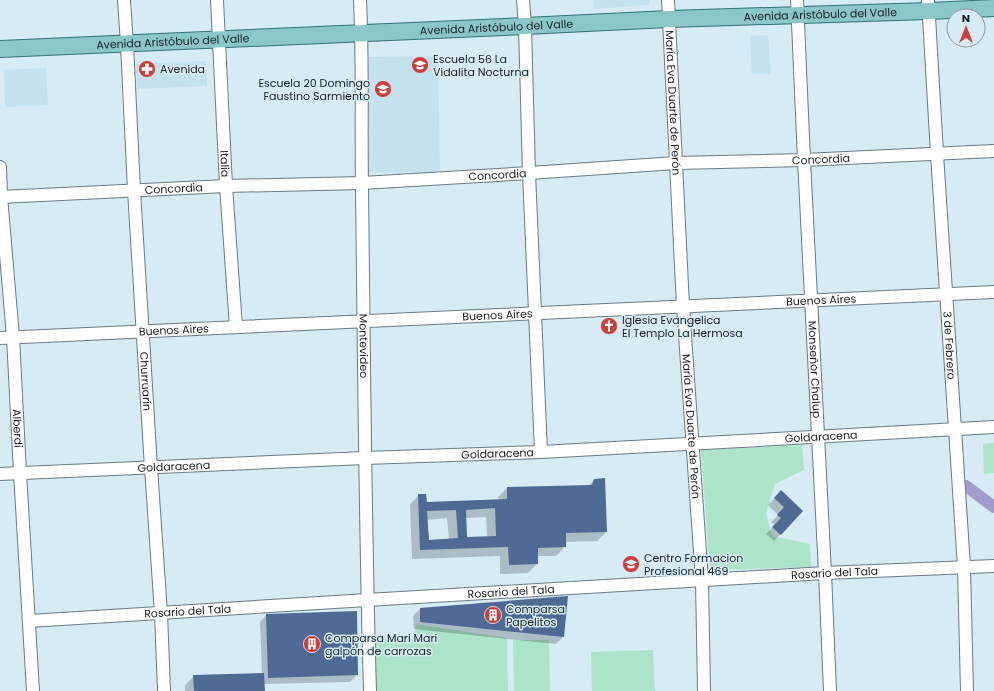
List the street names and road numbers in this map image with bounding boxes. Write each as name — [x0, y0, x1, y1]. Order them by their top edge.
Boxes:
street label: Avenida Aristóbulo del Valle — [743, 4, 897, 25]
street label: Avenida Aristóbulo del Valle — [420, 16, 574, 39]
street label: Avenida Aristóbulo del Valle — [96, 30, 250, 53]
street label: María Eva Duarte de Perón — [662, 30, 685, 176]
street label: Italia — [216, 150, 234, 178]
street label: Concordia — [792, 150, 850, 168]
street label: Concordia — [468, 165, 527, 185]
street label: Concordia — [144, 179, 203, 198]
street label: Buenos Aires — [786, 290, 857, 310]
street label: Buenos Aires — [462, 305, 533, 325]
street label: 3 de Febrero — [939, 311, 960, 380]
street label: Montevideo — [355, 314, 372, 378]
street label: Buenos Aires — [138, 320, 210, 340]
street label: Monseñor Chalup — [804, 320, 825, 419]
street label: Churruarín — [136, 351, 155, 411]
street label: María Eva Duarte de Perón — [678, 353, 704, 499]
street label: Alberdi — [9, 409, 27, 448]
street label: Goldaracena — [784, 427, 858, 447]
street label: Goldaracena — [461, 444, 534, 463]
street label: Goldaracena — [137, 457, 211, 476]
street label: Rosario del Tala — [791, 563, 878, 583]
street label: Rosario del Tala — [467, 581, 555, 602]
street label: Rosario del Tala — [144, 600, 232, 622]

